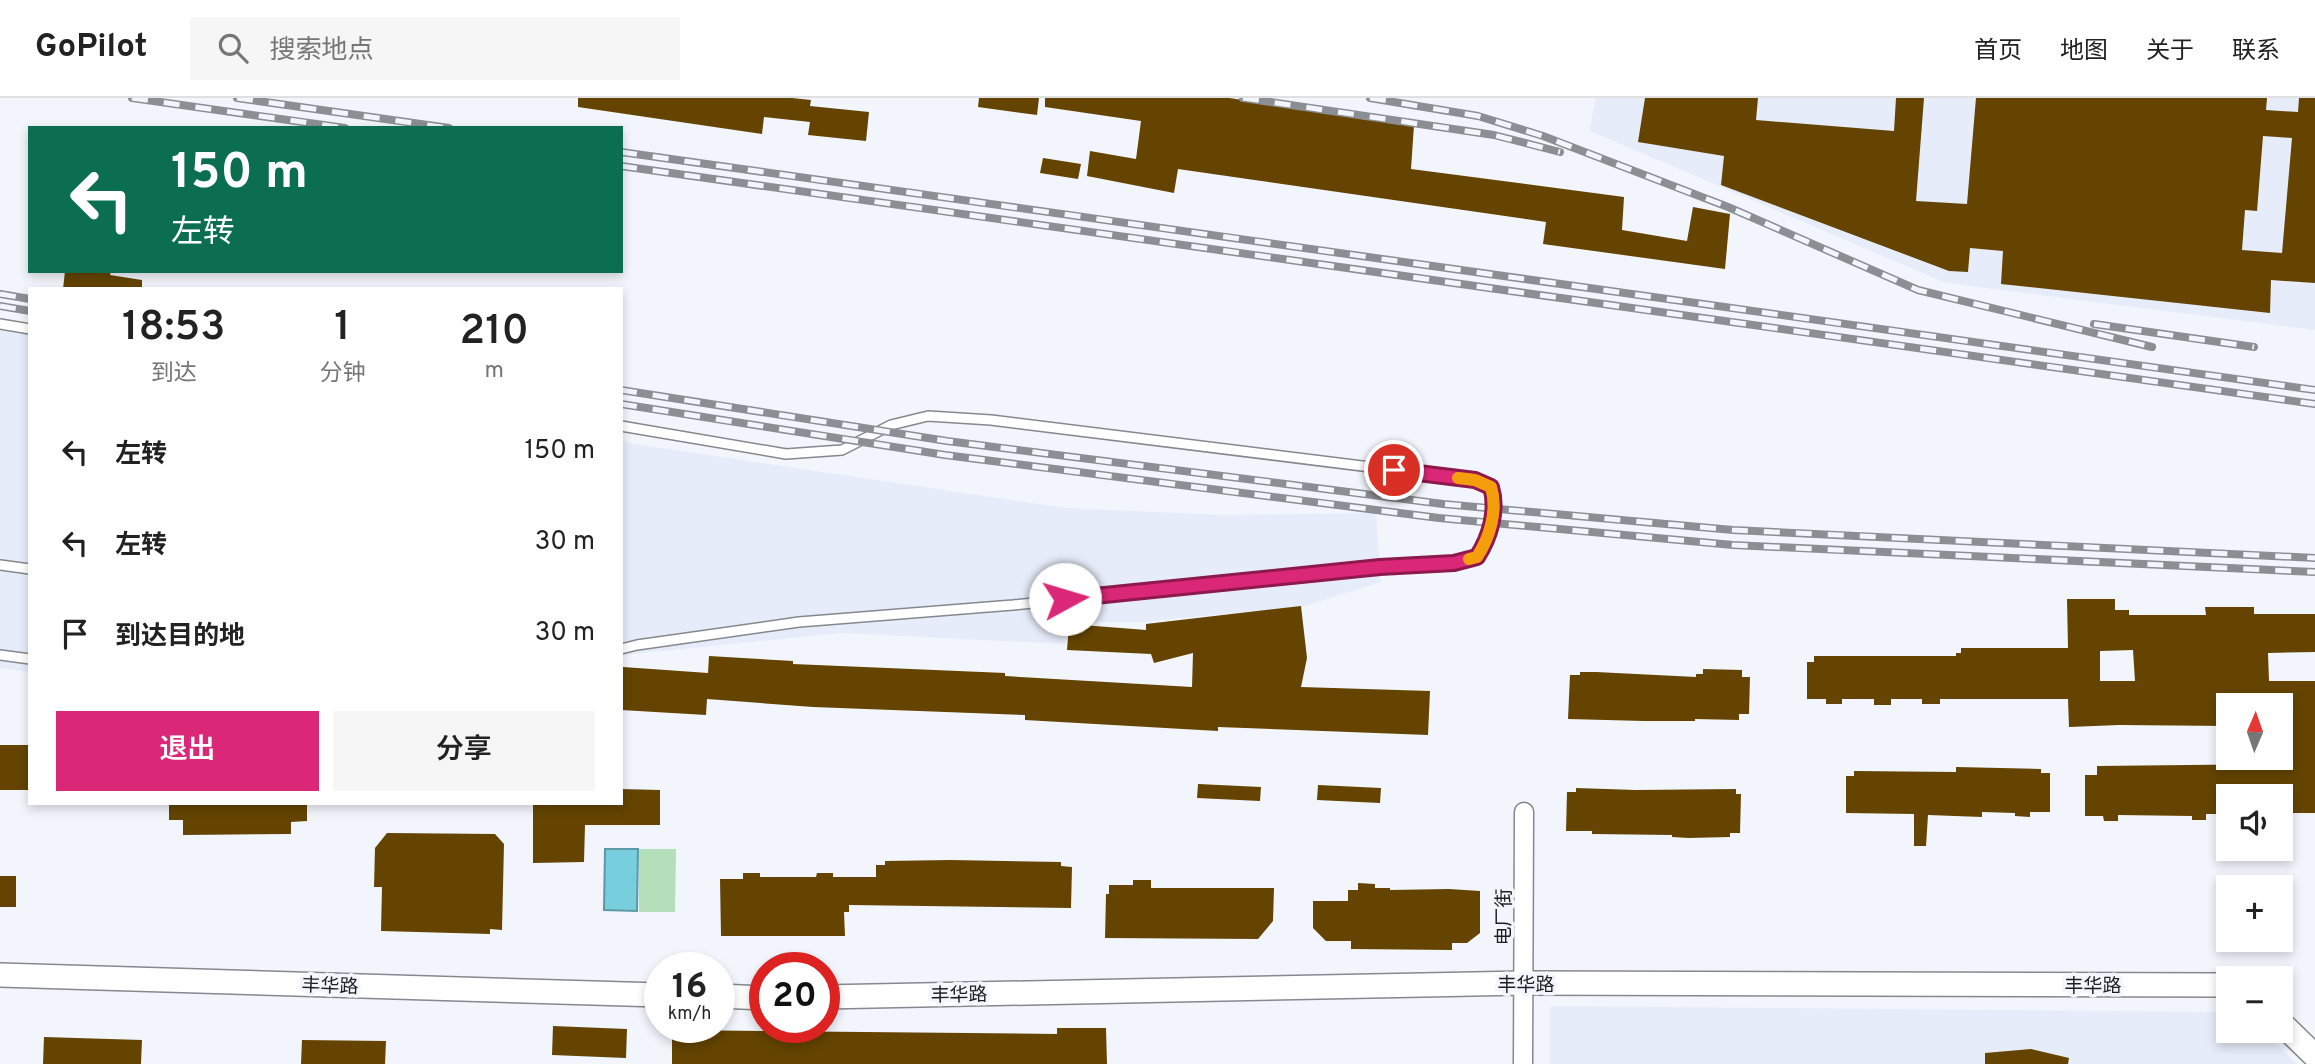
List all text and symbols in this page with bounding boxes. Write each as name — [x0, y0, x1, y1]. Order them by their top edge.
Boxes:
search box — [190, 17, 680, 80]
text: GoPilot — [35, 27, 148, 69]
icon: search — [214, 29, 252, 67]
text: 搜索地点 — [270, 35, 374, 68]
text: 首页 — [1974, 37, 2022, 67]
text: 地图 — [2060, 37, 2108, 67]
text: 关于 — [2146, 37, 2194, 67]
text: 联系 — [2232, 37, 2280, 67]
text: 150 m — [171, 144, 308, 206]
icon: left — [56, 154, 147, 245]
text: 左转 — [171, 214, 235, 254]
text: 18:53 — [122, 302, 226, 355]
text: 1 — [334, 302, 351, 355]
text: 210 — [459, 306, 529, 359]
text: m — [484, 357, 504, 386]
text: 到达 — [151, 360, 197, 389]
text: 分钟 — [320, 360, 366, 389]
icon: left — [56, 433, 94, 471]
text: 150 m — [524, 435, 595, 468]
text: 左转 — [115, 439, 167, 472]
pin — [1364, 440, 1424, 500]
icon: arrive — [1375, 451, 1413, 489]
icon: left — [56, 524, 94, 562]
text: 30 m — [535, 526, 595, 559]
text: 左转 — [115, 530, 167, 563]
position arrow — [1028, 562, 1102, 636]
icon: arrive — [56, 615, 94, 653]
text: 30 m — [535, 617, 595, 650]
text: 到达目的地 — [115, 621, 245, 654]
north arrow — [2216, 693, 2292, 770]
map controls — [2216, 693, 2293, 1043]
button: 退出 — [56, 711, 319, 791]
button: 分享 — [333, 711, 595, 791]
button: sound — [2216, 784, 2293, 861]
button: + — [2216, 875, 2293, 952]
street label: 电厂街 — [1493, 888, 1517, 946]
speed limit sign: 20 — [749, 952, 840, 1043]
text: 16 — [672, 966, 707, 1010]
button: − — [2216, 966, 2293, 1043]
street label: 丰华路 — [301, 974, 359, 1000]
street label: 丰华路 — [1497, 974, 1555, 998]
street label: 丰华路 — [2064, 975, 2122, 999]
street label: 丰华路 — [930, 984, 988, 1008]
text: km/h — [668, 1003, 711, 1026]

